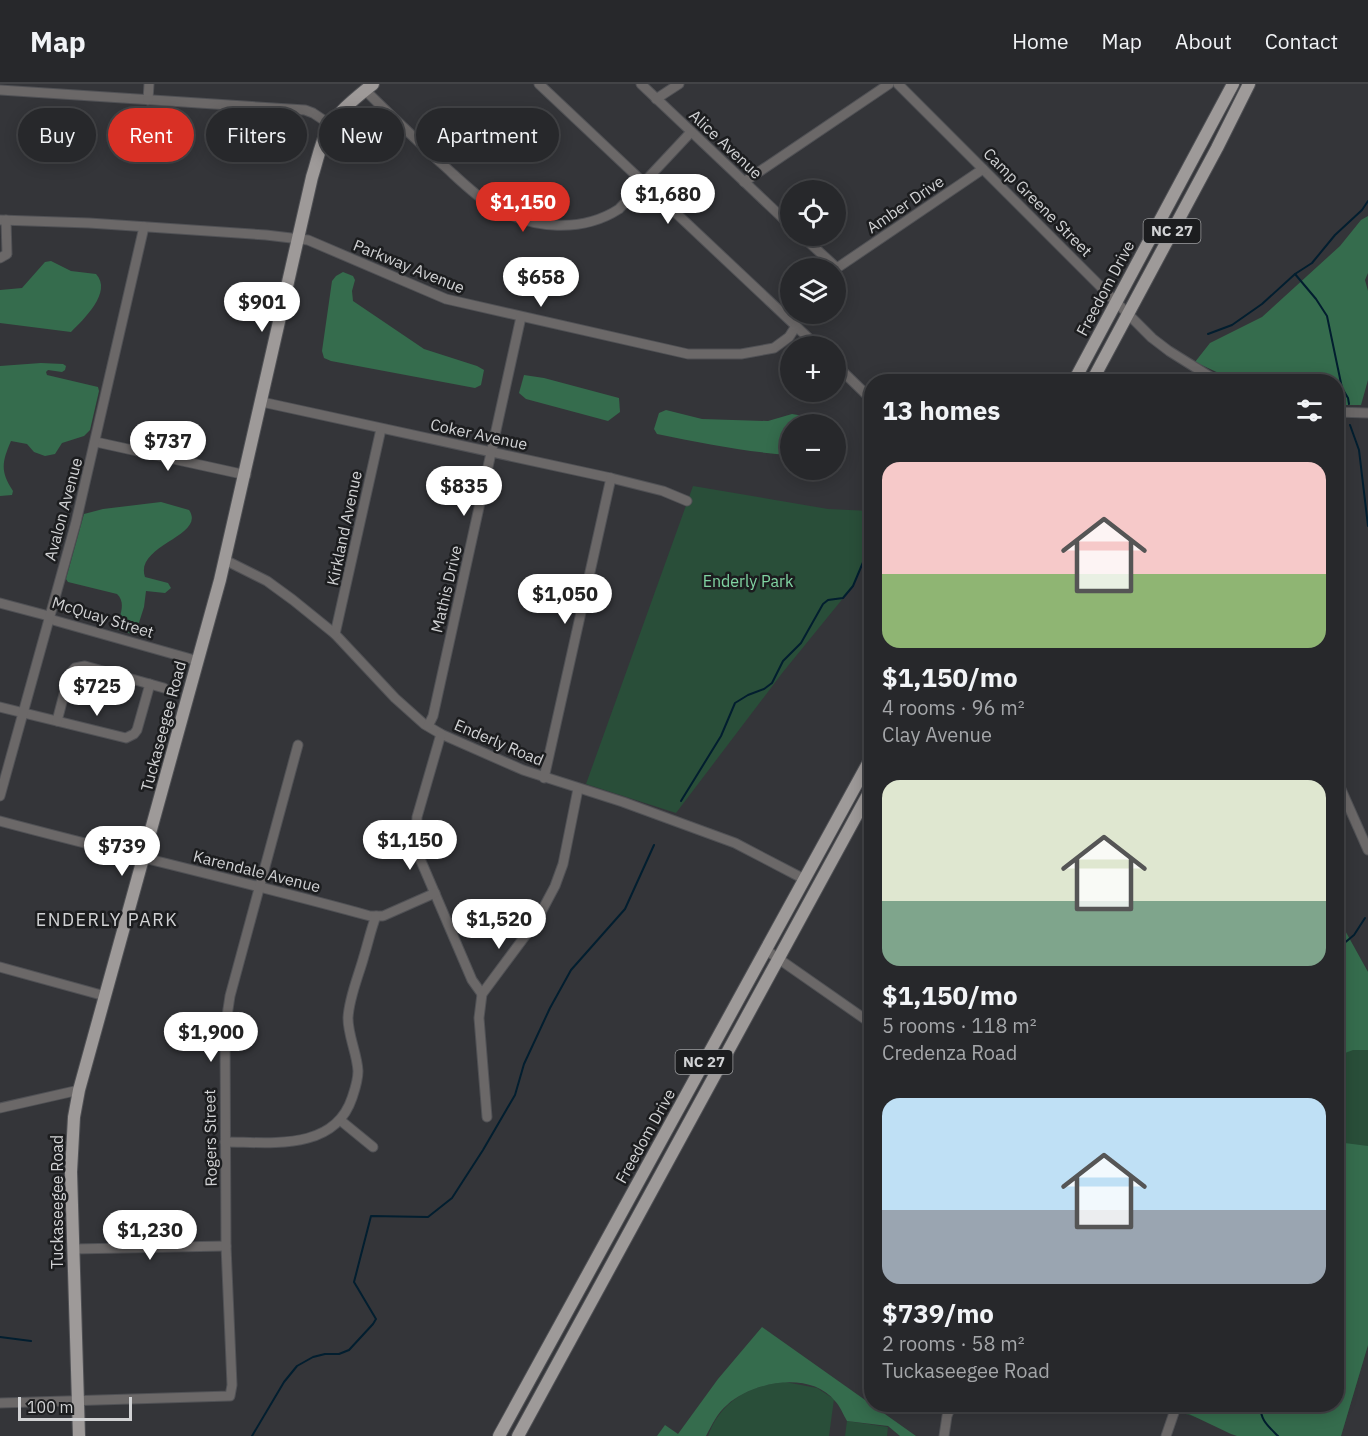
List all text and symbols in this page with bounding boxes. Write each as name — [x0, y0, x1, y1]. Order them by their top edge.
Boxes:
text: Map — [30, 23, 86, 60]
text: Home — [1012, 27, 1069, 55]
text: Map — [1102, 27, 1142, 55]
text: About — [1175, 27, 1232, 55]
text: Contact — [1265, 27, 1338, 55]
street label: Alice Avenue — [685, 105, 767, 183]
chip: Buy — [18, 108, 96, 162]
chip: Rent — [108, 108, 194, 162]
chip: Filters — [206, 108, 307, 162]
chip: New — [319, 108, 404, 162]
chip: Apartment — [416, 108, 559, 162]
street label: Camp Greene Street — [979, 143, 1097, 261]
street label: Amber Drive — [862, 171, 948, 237]
pin: $1,680 — [619, 174, 717, 225]
text: $1,680 — [635, 180, 701, 207]
map controls — [780, 180, 846, 480]
button: locate — [780, 180, 846, 246]
pin: $1,150 — [474, 182, 572, 233]
text: $1,150 — [490, 188, 556, 215]
road number: NC 27 — [1144, 219, 1200, 243]
street label: Parkway Avenue — [350, 235, 468, 297]
street label: Freedom Drive — [1071, 237, 1139, 339]
pin: $658 — [505, 257, 577, 308]
button: layers — [780, 258, 846, 324]
text: $658 — [517, 263, 565, 290]
pin: $901 — [226, 282, 298, 333]
text: $901 — [238, 288, 286, 315]
button: + — [780, 336, 846, 402]
text: 13 homes — [882, 393, 1000, 427]
icon: filters — [1293, 394, 1326, 427]
street label: Coker Avenue — [429, 414, 530, 454]
button: − — [780, 414, 846, 480]
pin: $737 — [132, 421, 204, 472]
text: $737 — [144, 427, 192, 454]
street label: Avalon Avenue — [40, 455, 86, 563]
pin: $835 — [428, 466, 500, 517]
street label: Kirkland Avenue — [322, 469, 366, 587]
text: $835 — [440, 472, 488, 499]
icon: home — [1050, 501, 1158, 609]
street label: Mathis Drive — [426, 543, 466, 635]
park label: Enderly Park — [703, 571, 794, 591]
pin: $1,050 — [516, 574, 614, 625]
text: $1,050 — [532, 580, 598, 607]
street label: McQuay Street — [50, 592, 156, 642]
street label: Tuckaseegee Road — [136, 659, 190, 793]
text: $1,150/mo — [882, 660, 1018, 694]
pin: $725 — [61, 666, 133, 717]
text: $725 — [73, 672, 121, 699]
text: 4 rooms · 96 m² — [882, 694, 1025, 721]
street label: Enderly Road — [451, 714, 547, 770]
text: Clay Avenue — [882, 721, 992, 748]
icon: home — [1050, 819, 1158, 927]
pin: $1,150 — [361, 820, 459, 871]
pin: $739 — [86, 826, 158, 877]
text: $1,150 — [377, 826, 443, 853]
text: $739 — [98, 832, 146, 859]
street label: Karendale Avenue — [191, 846, 323, 897]
pin: $1,520 — [450, 899, 548, 950]
text: $1,520 — [466, 905, 532, 932]
district label: ENDERLY PARK — [36, 908, 178, 931]
text: $1,150/mo — [882, 978, 1018, 1012]
pin: $1,900 — [162, 1012, 260, 1063]
text: 5 rooms · 118 m² — [882, 1012, 1037, 1039]
text: $1,900 — [178, 1018, 244, 1045]
text: Credenza Road — [882, 1039, 1017, 1066]
road number: NC 27 — [676, 1050, 732, 1074]
street label: Freedom Drive — [611, 1085, 679, 1187]
street label: Rogers Street — [199, 1089, 221, 1187]
street label: Tuckaseegee Road — [47, 1135, 67, 1269]
icon: home — [1050, 1137, 1158, 1245]
pin: $1,230 — [101, 1210, 199, 1261]
text: $1,230 — [117, 1216, 183, 1243]
text: $739/mo — [882, 1296, 994, 1330]
text: 2 rooms · 58 m² — [882, 1330, 1025, 1357]
text: Tuckaseegee Road — [882, 1357, 1050, 1384]
scale bar — [18, 1394, 132, 1422]
text: 100 m — [27, 1397, 74, 1417]

